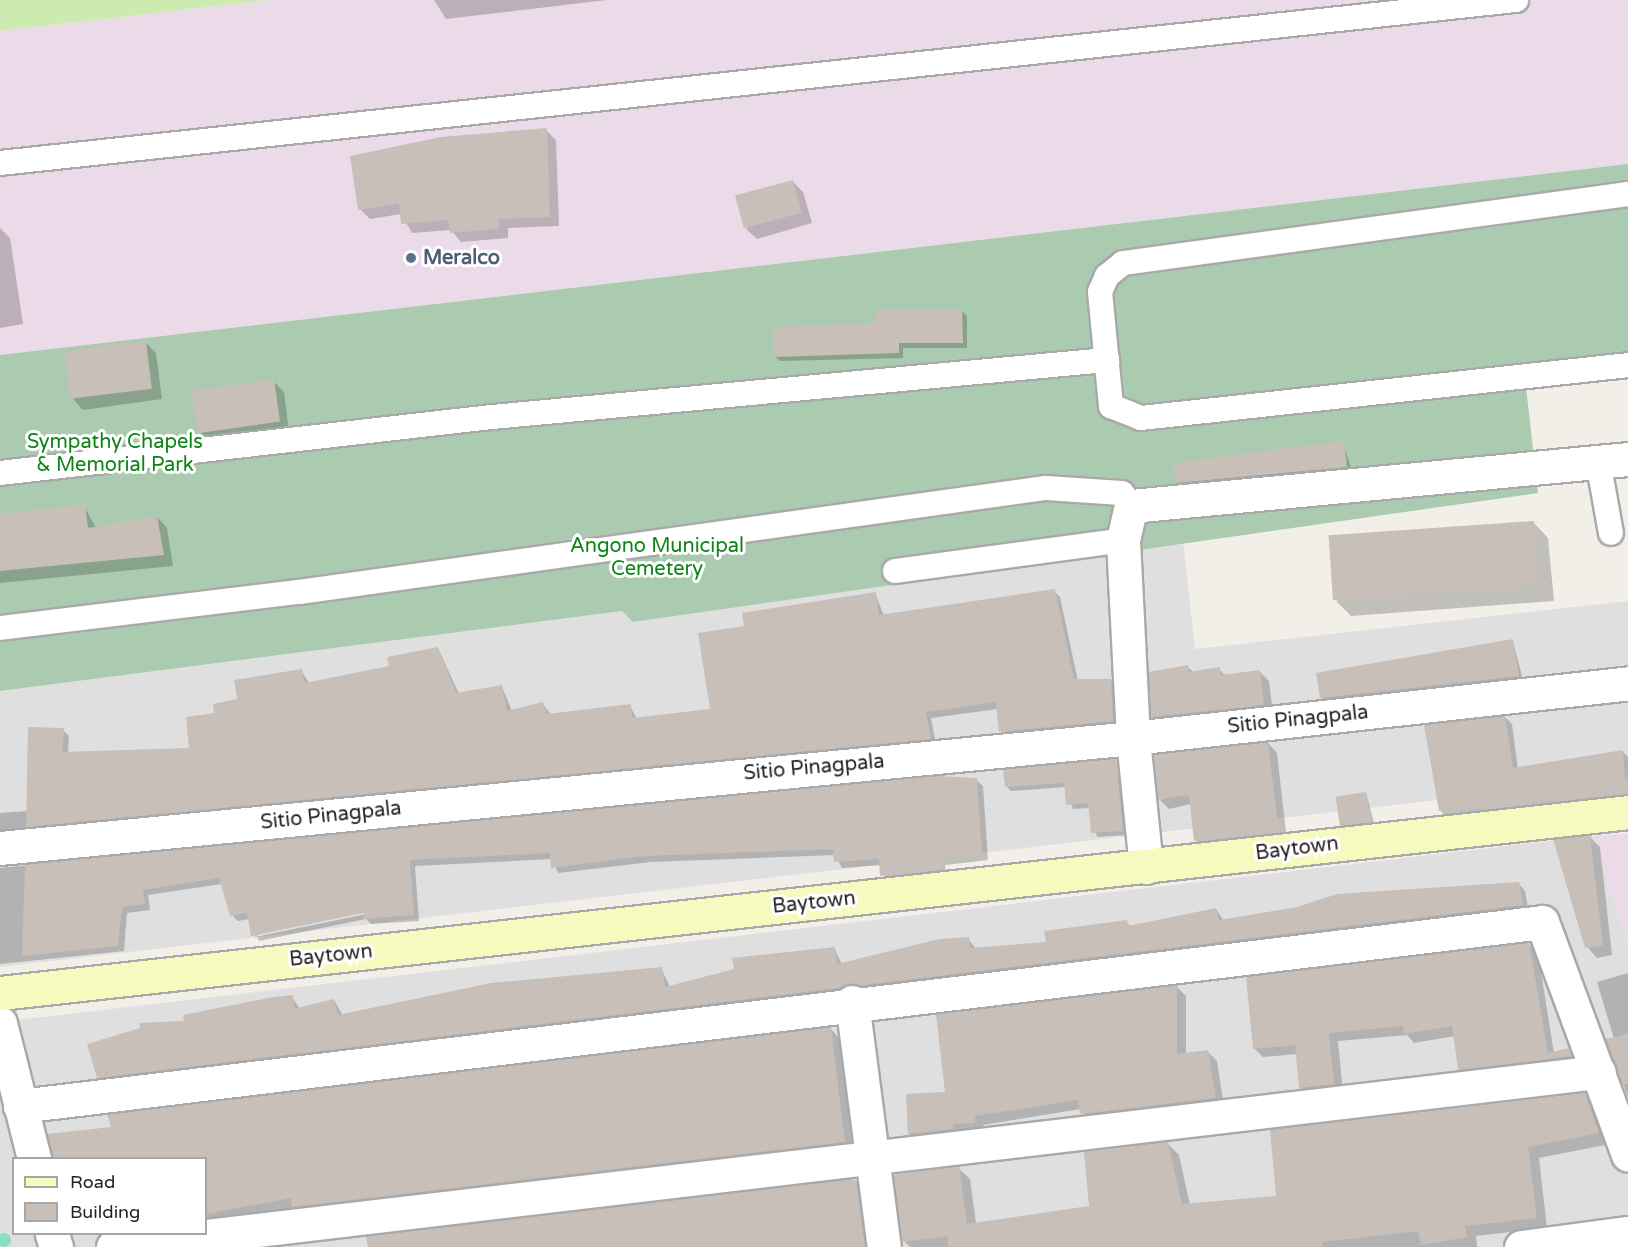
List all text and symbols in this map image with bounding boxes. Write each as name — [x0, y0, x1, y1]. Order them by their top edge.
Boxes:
place label: Meralco — [423, 246, 500, 270]
marker: Meralco — [404, 251, 418, 265]
park label: Sympathy Chapels & Memorial Park — [27, 431, 203, 478]
park label: Angono Municipal Cemetery — [570, 535, 744, 582]
street label: Sitio Pinagpala — [1226, 701, 1370, 739]
street label: Sitio Pinagpala — [742, 750, 886, 786]
street label: Sitio Pinagpala — [259, 797, 403, 835]
street label: Baytown — [1254, 832, 1340, 866]
street label: Baytown — [771, 887, 857, 919]
street label: Baytown — [288, 940, 374, 972]
legend — [12, 1157, 207, 1235]
text: Road — [70, 1171, 115, 1193]
text: Building — [70, 1201, 140, 1223]

